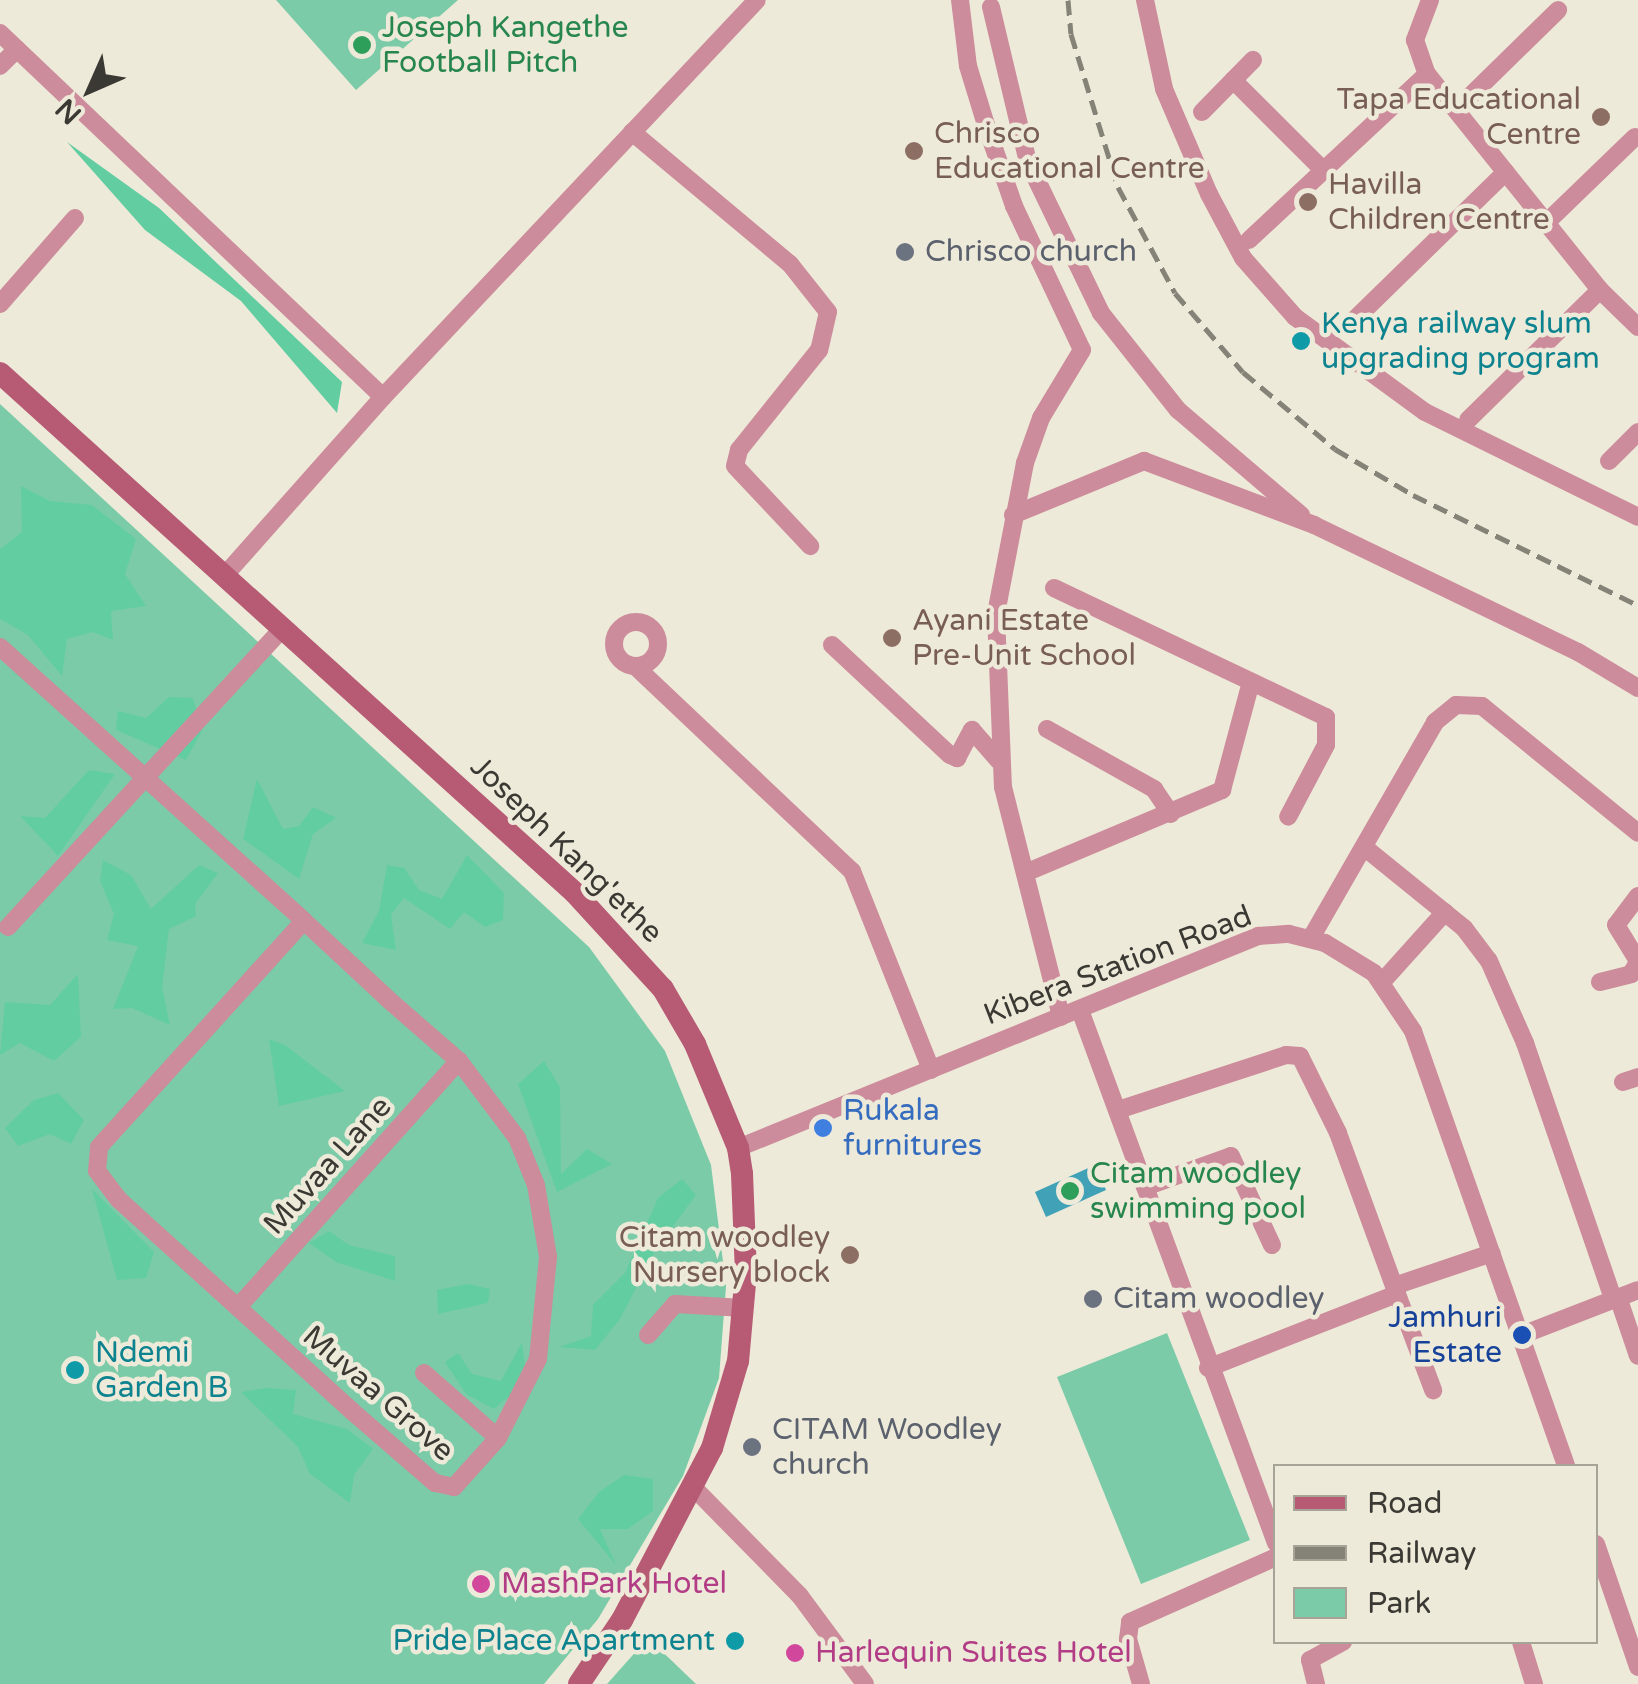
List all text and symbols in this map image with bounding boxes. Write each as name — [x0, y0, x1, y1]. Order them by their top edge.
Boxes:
place label: Joseph Kangethe Football Pitch — [382, 10, 628, 80]
marker: Joseph Kangethe Football Pitch — [351, 34, 373, 56]
north arrow — [40, 40, 140, 140]
place label: Tapa Educational Centre — [1337, 82, 1581, 152]
text: N — [49, 91, 89, 131]
marker: Tapa Educational Centre — [1590, 106, 1612, 128]
place label: Chrisco Educational Centre — [934, 116, 1205, 186]
marker: Chrisco Educational Centre — [903, 140, 925, 162]
place label: Havilla Children Centre — [1328, 167, 1550, 238]
marker: Havilla Children Centre — [1297, 191, 1319, 213]
place label: Chrisco church — [925, 234, 1137, 270]
marker: Chrisco church — [894, 241, 916, 263]
place label: Kenya railway slum upgrading program — [1321, 306, 1600, 376]
marker: Kenya railway slum upgrading program — [1290, 330, 1312, 352]
place label: Ayani Estate Pre-Unit School — [912, 603, 1136, 674]
marker: Ayani Estate Pre-Unit School — [881, 627, 903, 649]
street label: Joseph Kang'ethe — [462, 749, 670, 951]
street label: Kibera Station Road — [979, 898, 1257, 1034]
street label: Muvaa Lane — [257, 1089, 399, 1243]
place label: Rukala furnitures — [843, 1093, 982, 1164]
marker: Rukala furnitures — [812, 1117, 834, 1139]
place label: Citam woodley swimming pool — [1090, 1156, 1306, 1226]
marker: Citam woodley swimming pool — [1059, 1180, 1081, 1202]
place label: Citam woodley Nursery block — [619, 1220, 830, 1290]
marker: Citam woodley Nursery block — [839, 1244, 861, 1266]
place label: Citam woodley — [1113, 1281, 1324, 1317]
marker: Citam woodley — [1082, 1288, 1104, 1310]
place label: Jamhuri Estate — [1388, 1300, 1502, 1370]
street label: Muvaa Grove — [295, 1319, 461, 1469]
marker: Jamhuri Estate — [1511, 1324, 1533, 1346]
place label: Ndemi Garden B — [95, 1335, 228, 1406]
marker: Ndemi Garden B — [64, 1359, 86, 1381]
place label: CITAM Woodley church — [772, 1412, 1002, 1482]
marker: CITAM Woodley church — [741, 1436, 763, 1458]
legend — [1273, 1464, 1598, 1644]
text: Road — [1367, 1485, 1442, 1522]
text: Railway — [1367, 1535, 1476, 1572]
place label: MashPark Hotel — [501, 1566, 727, 1602]
marker: MashPark Hotel — [470, 1573, 492, 1595]
text: Park — [1367, 1585, 1431, 1622]
place label: Pride Place Apartment — [393, 1623, 715, 1659]
marker: Pride Place Apartment — [724, 1630, 746, 1652]
place label: Harlequin Suites Hotel — [815, 1635, 1132, 1671]
marker: Harlequin Suites Hotel — [784, 1642, 806, 1664]

